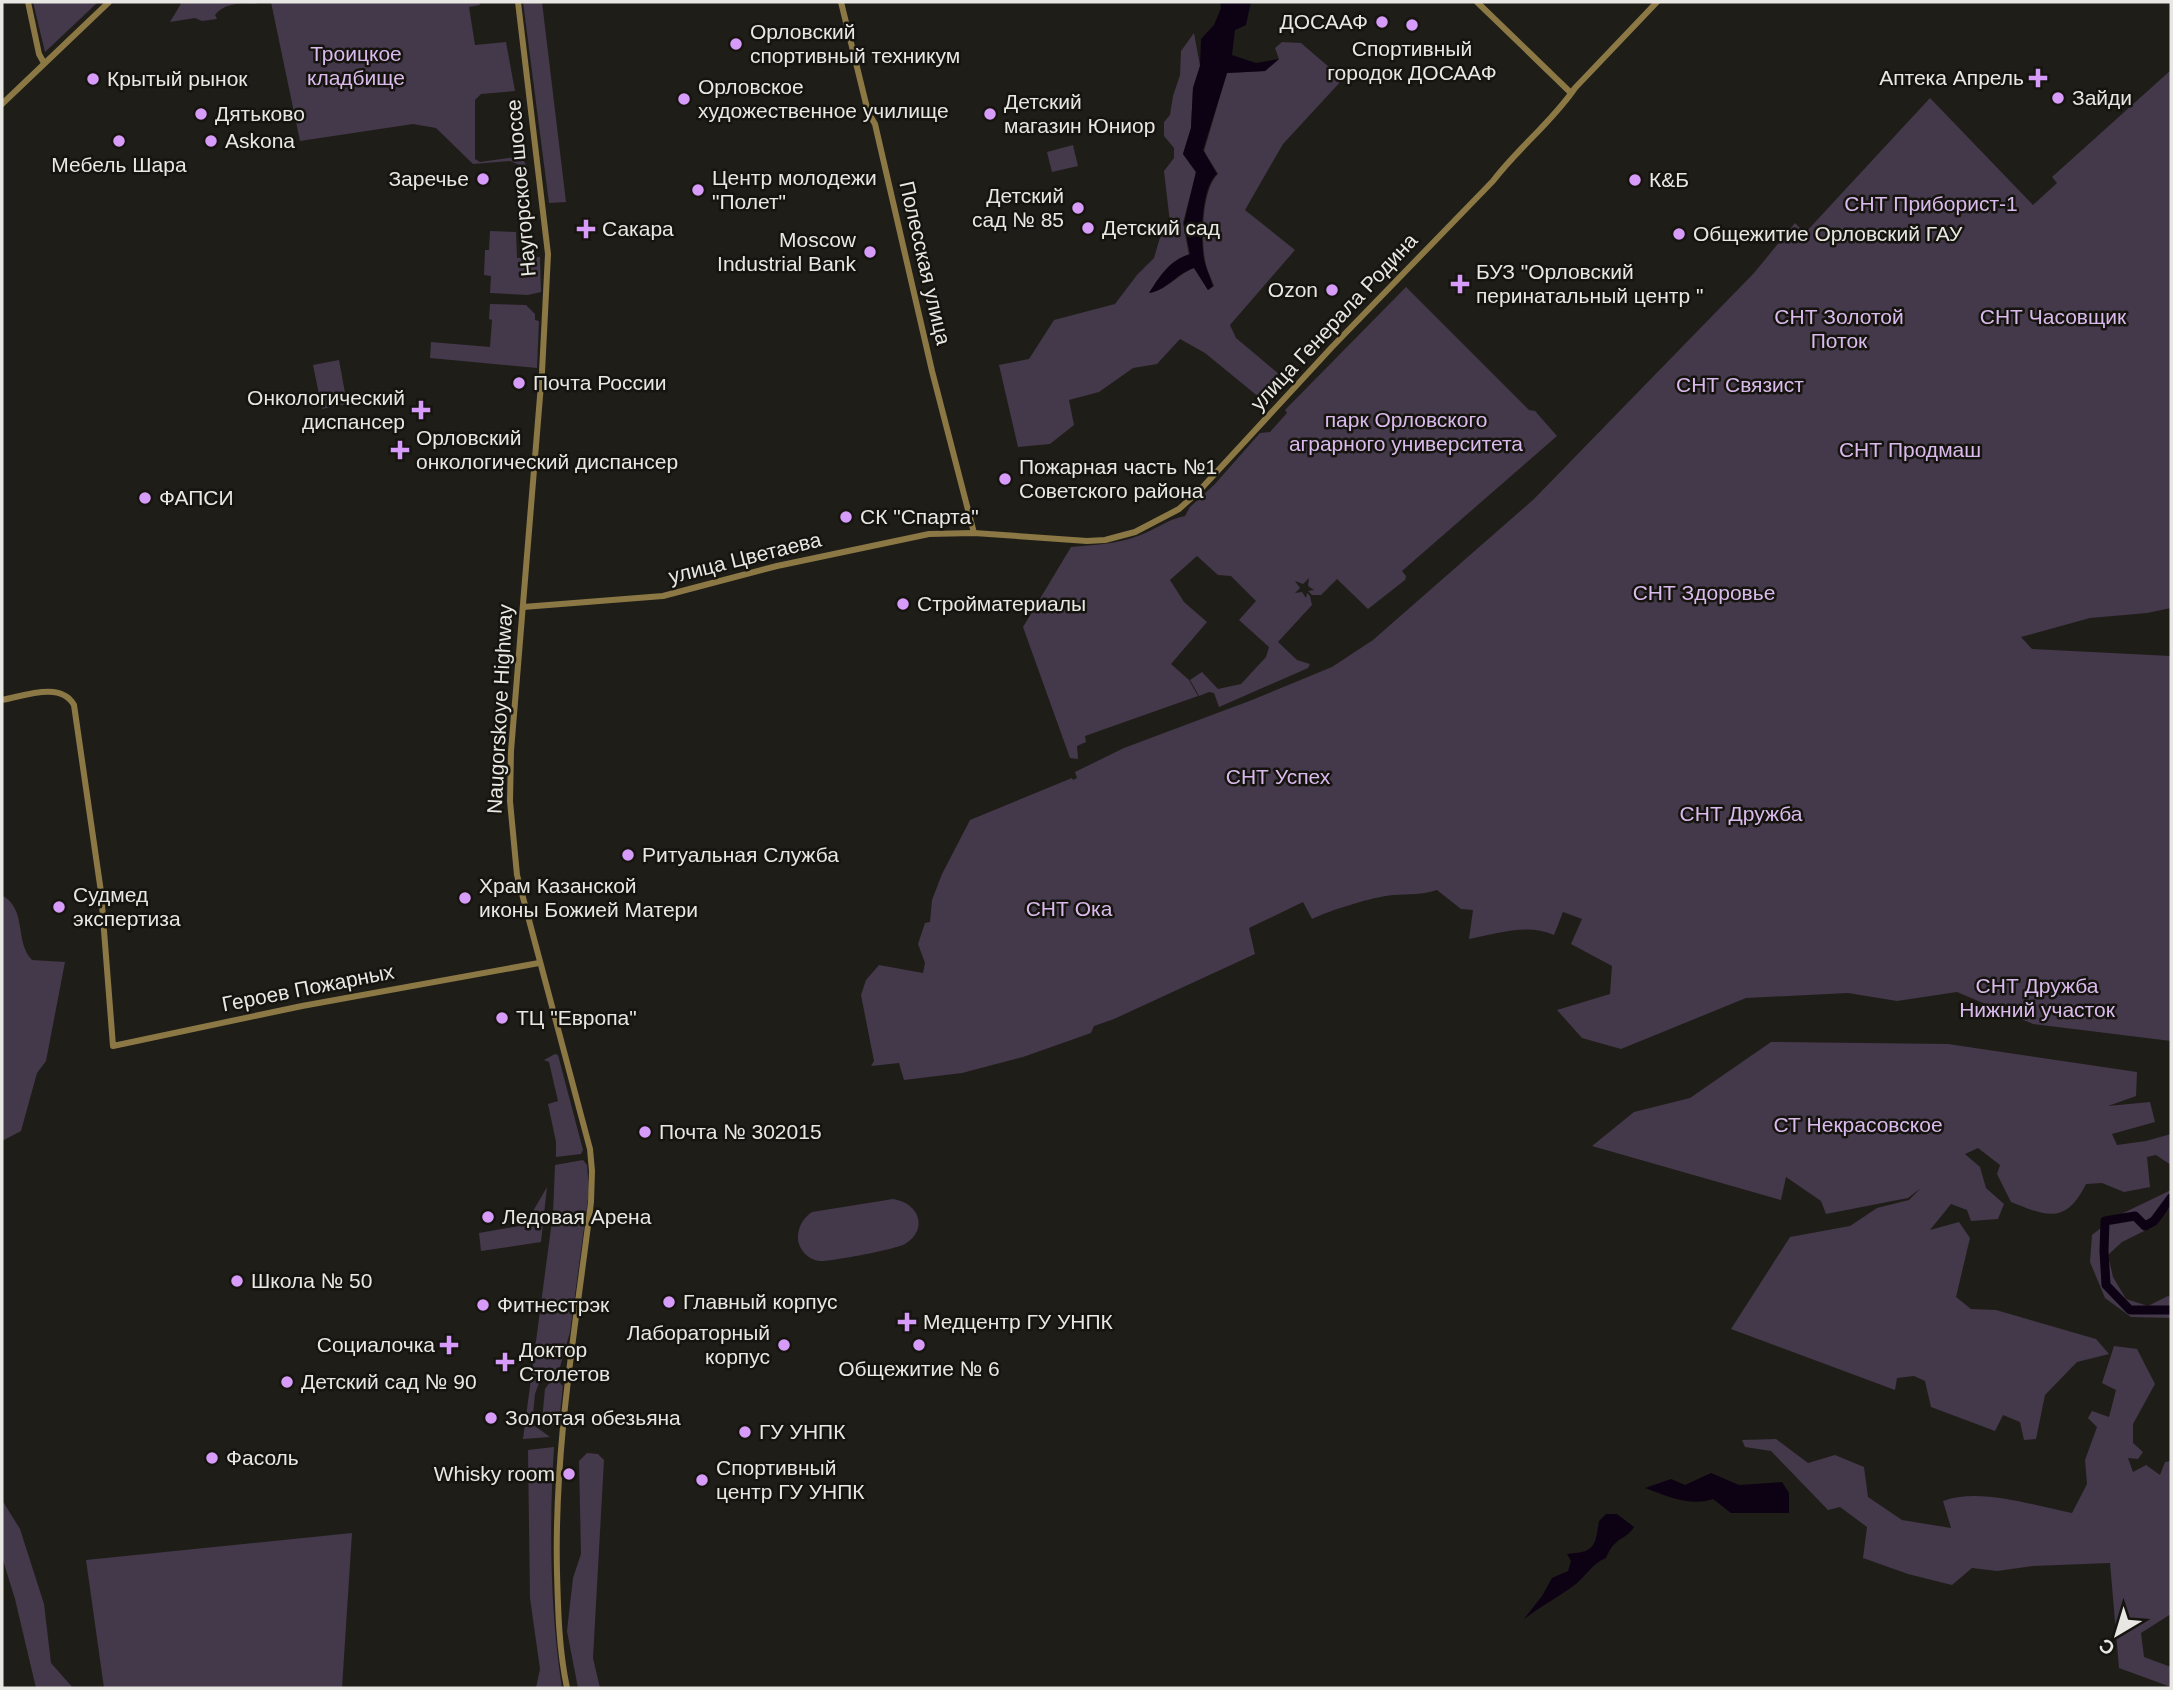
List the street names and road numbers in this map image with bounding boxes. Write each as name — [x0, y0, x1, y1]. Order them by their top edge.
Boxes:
street label: Наугорское шоссе — [501, 98, 540, 278]
street label: Полесская улица — [895, 179, 956, 347]
street label: улица Генерала Родина — [1246, 228, 1422, 415]
street label: улица Цветаева — [666, 527, 824, 588]
street label: Naugorskoye Highway — [483, 603, 517, 814]
street label: Героев Пожарных — [220, 959, 396, 1015]

